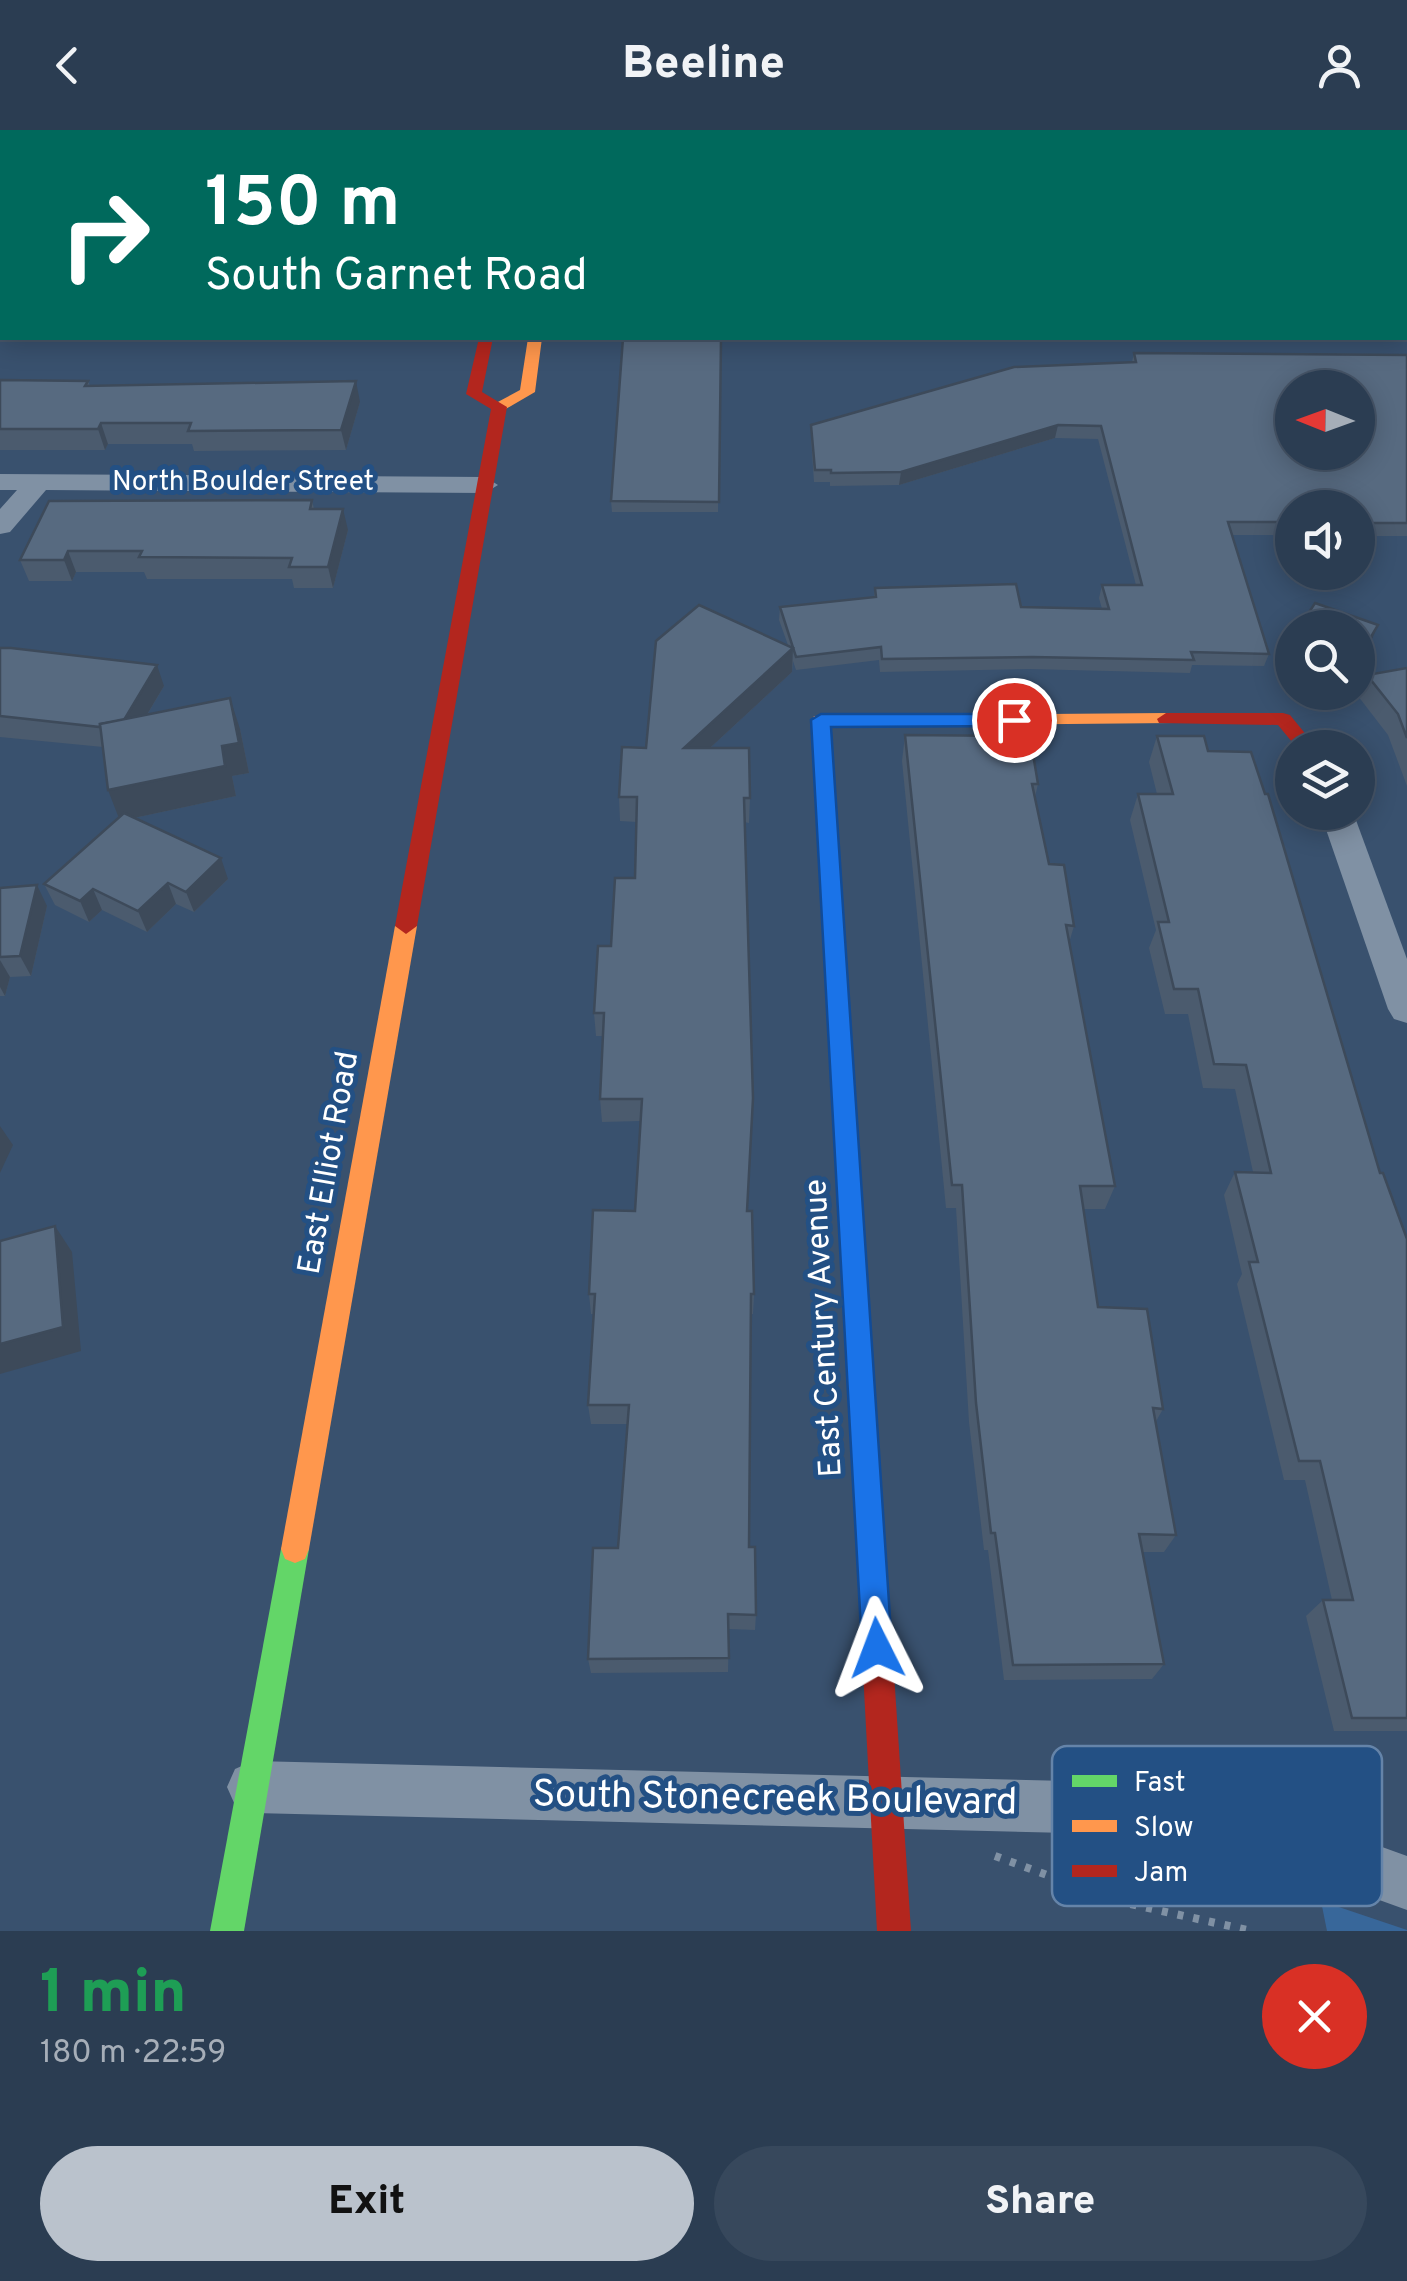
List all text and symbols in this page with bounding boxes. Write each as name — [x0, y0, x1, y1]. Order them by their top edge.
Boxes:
text: Beeline — [622, 37, 785, 94]
icon: back — [40, 38, 95, 93]
icon: person — [1312, 38, 1367, 93]
text: 150 m — [205, 162, 400, 251]
icon: right — [40, 170, 170, 300]
text: South Garnet Road — [205, 249, 588, 306]
north arrow — [1275, 370, 1375, 470]
map controls — [1275, 370, 1375, 830]
street label: North Boulder Street — [112, 465, 374, 501]
button: sound — [1275, 490, 1375, 590]
button: search — [1275, 610, 1375, 710]
pin — [972, 678, 1057, 763]
icon: arrive — [987, 693, 1042, 748]
button: layers — [1275, 730, 1375, 830]
street label: East Elliot Road — [291, 1049, 369, 1277]
street label: East Century Avenue — [797, 1178, 853, 1478]
position arrow — [825, 1596, 929, 1700]
legend — [1052, 1746, 1382, 1906]
text: Fast — [1134, 1766, 1186, 1802]
street label: South Stonecreek Boulevard — [532, 1771, 1018, 1829]
text: Slow — [1134, 1811, 1193, 1847]
text: Jam — [1134, 1856, 1188, 1892]
text: 1 min — [40, 1958, 187, 2034]
button: close — [1262, 1964, 1367, 2069]
text: 180 m · 22:59 — [40, 2034, 226, 2074]
button: Exit — [40, 2146, 694, 2261]
button: Share — [714, 2146, 1367, 2261]

